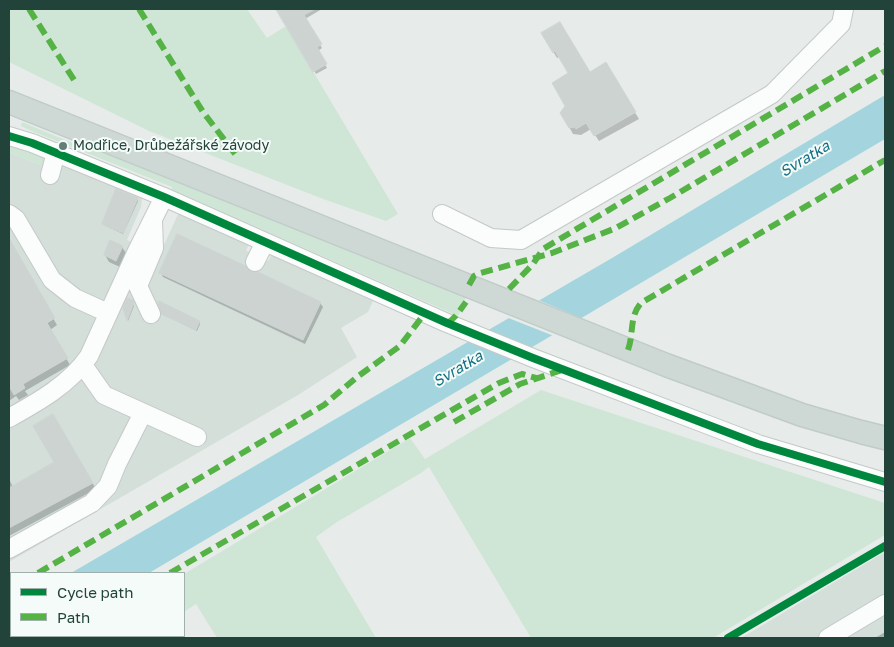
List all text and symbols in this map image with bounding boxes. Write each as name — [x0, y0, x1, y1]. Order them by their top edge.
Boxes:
water label: Svratka — [777, 137, 833, 181]
place label: Modřice, Drůbežářské závody — [73, 138, 269, 154]
marker: Modřice, Drůbežářské závody — [57, 140, 69, 152]
water label: Svratka — [430, 347, 486, 391]
legend — [10, 572, 185, 637]
text: Cycle path — [57, 583, 133, 601]
text: Path — [57, 608, 90, 626]

